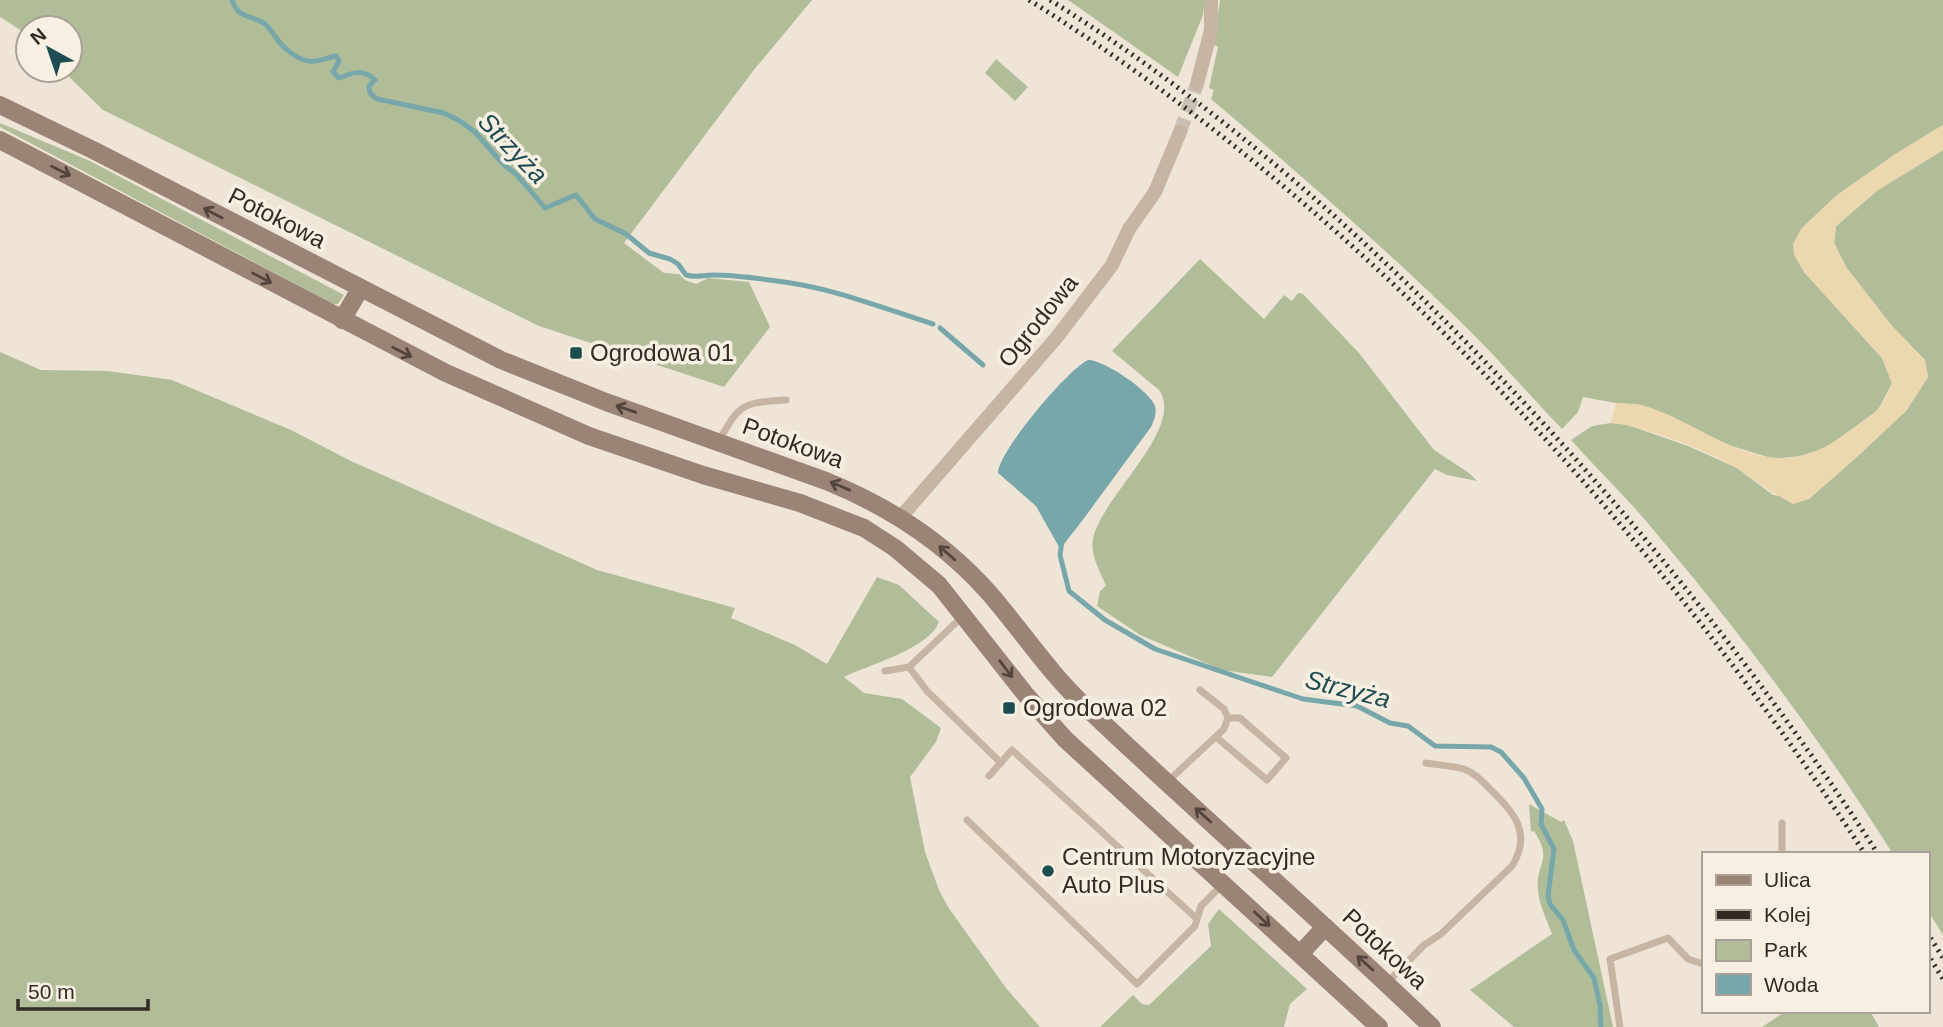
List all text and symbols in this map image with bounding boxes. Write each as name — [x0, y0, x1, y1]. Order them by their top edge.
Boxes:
north arrow — [14, 14, 84, 84]
text: N — [26, 24, 50, 49]
water label: Strzyża — [472, 106, 554, 190]
one-way arrow — [50, 164, 70, 178]
street label: Potokowa — [224, 182, 331, 254]
one-way arrow — [203, 205, 224, 219]
street label: Ogrodowa — [992, 269, 1083, 372]
one-way arrow — [251, 271, 271, 285]
place label: Ogrodowa 01 — [590, 339, 734, 366]
one-way arrow — [391, 345, 412, 359]
marker: Ogrodowa 01 — [568, 345, 584, 361]
one-way arrow — [615, 402, 637, 415]
street label: Potokowa — [739, 412, 848, 473]
one-way arrow — [830, 479, 851, 492]
one-way arrow — [938, 545, 956, 561]
one-way arrow — [998, 660, 1013, 678]
water label: Strzyża — [1302, 664, 1394, 714]
place label: Ogrodowa 02 — [1023, 694, 1167, 721]
marker: Ogrodowa 02 — [1001, 700, 1017, 716]
one-way arrow — [1194, 807, 1212, 823]
place label: Centrum Motoryzacyjne Auto Plus — [1062, 843, 1315, 898]
legend — [1702, 852, 1929, 1013]
marker: Centrum Motoryzacyjne Auto Plus — [1040, 863, 1056, 879]
text: Ulica — [1764, 868, 1811, 891]
street label: Potokowa — [1338, 903, 1434, 995]
text: Kolej — [1764, 903, 1811, 926]
one-way arrow — [1253, 910, 1270, 927]
text: Park — [1764, 938, 1808, 961]
one-way arrow — [1357, 955, 1374, 972]
scale bar — [18, 968, 147, 1012]
text: Woda — [1764, 973, 1819, 996]
text: 50 m — [28, 980, 75, 1003]

